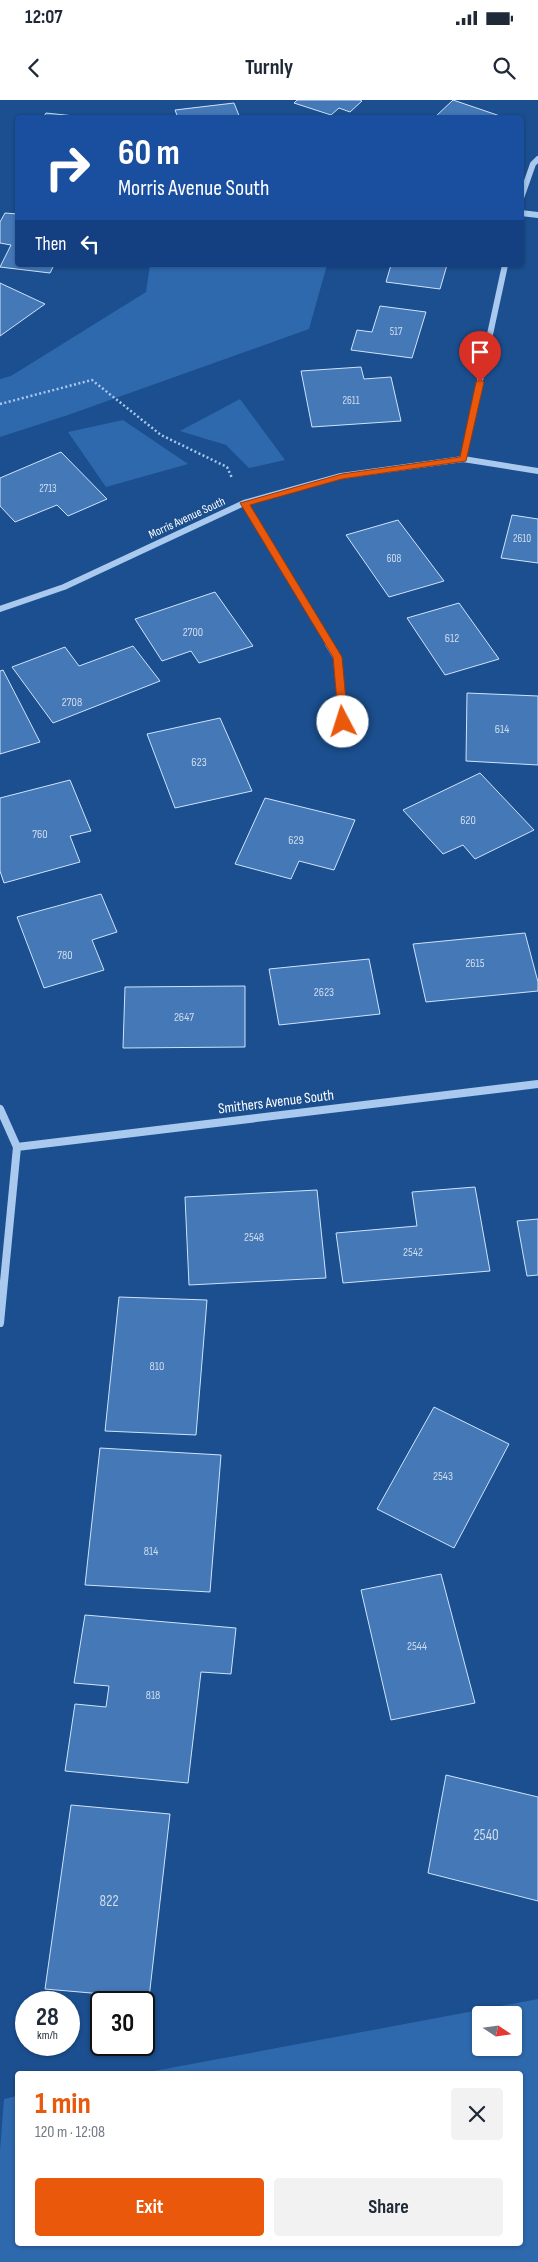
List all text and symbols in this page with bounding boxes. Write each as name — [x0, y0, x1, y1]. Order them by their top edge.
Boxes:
text: 12:07 — [25, 6, 63, 29]
icon: back — [20, 54, 48, 82]
text: Turnly — [245, 54, 293, 81]
icon: search — [490, 54, 518, 82]
text: 60 m — [118, 132, 180, 175]
icon: right — [35, 135, 100, 200]
text: Morris Avenue South — [118, 175, 269, 202]
icon: left — [76, 230, 104, 258]
text: Then — [35, 233, 66, 256]
house number: 517 — [390, 325, 403, 338]
pin — [459, 331, 501, 382]
icon: arrive — [466, 338, 494, 366]
house number: 2611 — [342, 394, 360, 407]
house number: 2713 — [39, 482, 57, 495]
street label: Morris Avenue South — [146, 494, 228, 542]
house number: 2610 — [513, 532, 531, 545]
house number: 608 — [387, 552, 401, 565]
house number: 2700 — [183, 625, 203, 640]
house number: 612 — [445, 631, 459, 646]
house number: 2708 — [62, 695, 82, 710]
position arrow — [316, 695, 368, 747]
house number: 614 — [495, 722, 509, 737]
house number: 623 — [191, 755, 207, 770]
house number: 620 — [460, 813, 476, 828]
house number: 760 — [32, 827, 48, 842]
house number: 629 — [288, 833, 304, 848]
house number: 780 — [57, 948, 73, 963]
house number: 2615 — [465, 956, 485, 971]
house number: 2623 — [314, 985, 334, 1000]
house number: 2647 — [174, 1010, 194, 1025]
street label: Smithers Avenue South — [217, 1085, 335, 1119]
house number: 2548 — [244, 1230, 264, 1245]
house number: 2542 — [403, 1245, 423, 1260]
house number: 810 — [150, 1359, 164, 1374]
house number: 2543 — [433, 1469, 453, 1484]
house number: 814 — [144, 1544, 158, 1559]
house number: 2544 — [407, 1639, 427, 1654]
house number: 818 — [146, 1688, 160, 1703]
house number: 2540 — [473, 1826, 499, 1845]
house number: 822 — [99, 1892, 119, 1911]
speed limit sign: 30 — [90, 1991, 155, 2056]
text: 28 — [36, 2002, 59, 2033]
north arrow — [472, 2006, 522, 2056]
map controls — [472, 2006, 522, 2056]
text: km/h — [37, 2028, 58, 2043]
text: 1 min — [35, 2086, 91, 2122]
button: close — [451, 2088, 503, 2140]
text: 120 m · 12:08 — [35, 2123, 105, 2142]
button: Exit — [35, 2178, 264, 2236]
button: Share — [274, 2178, 503, 2236]

